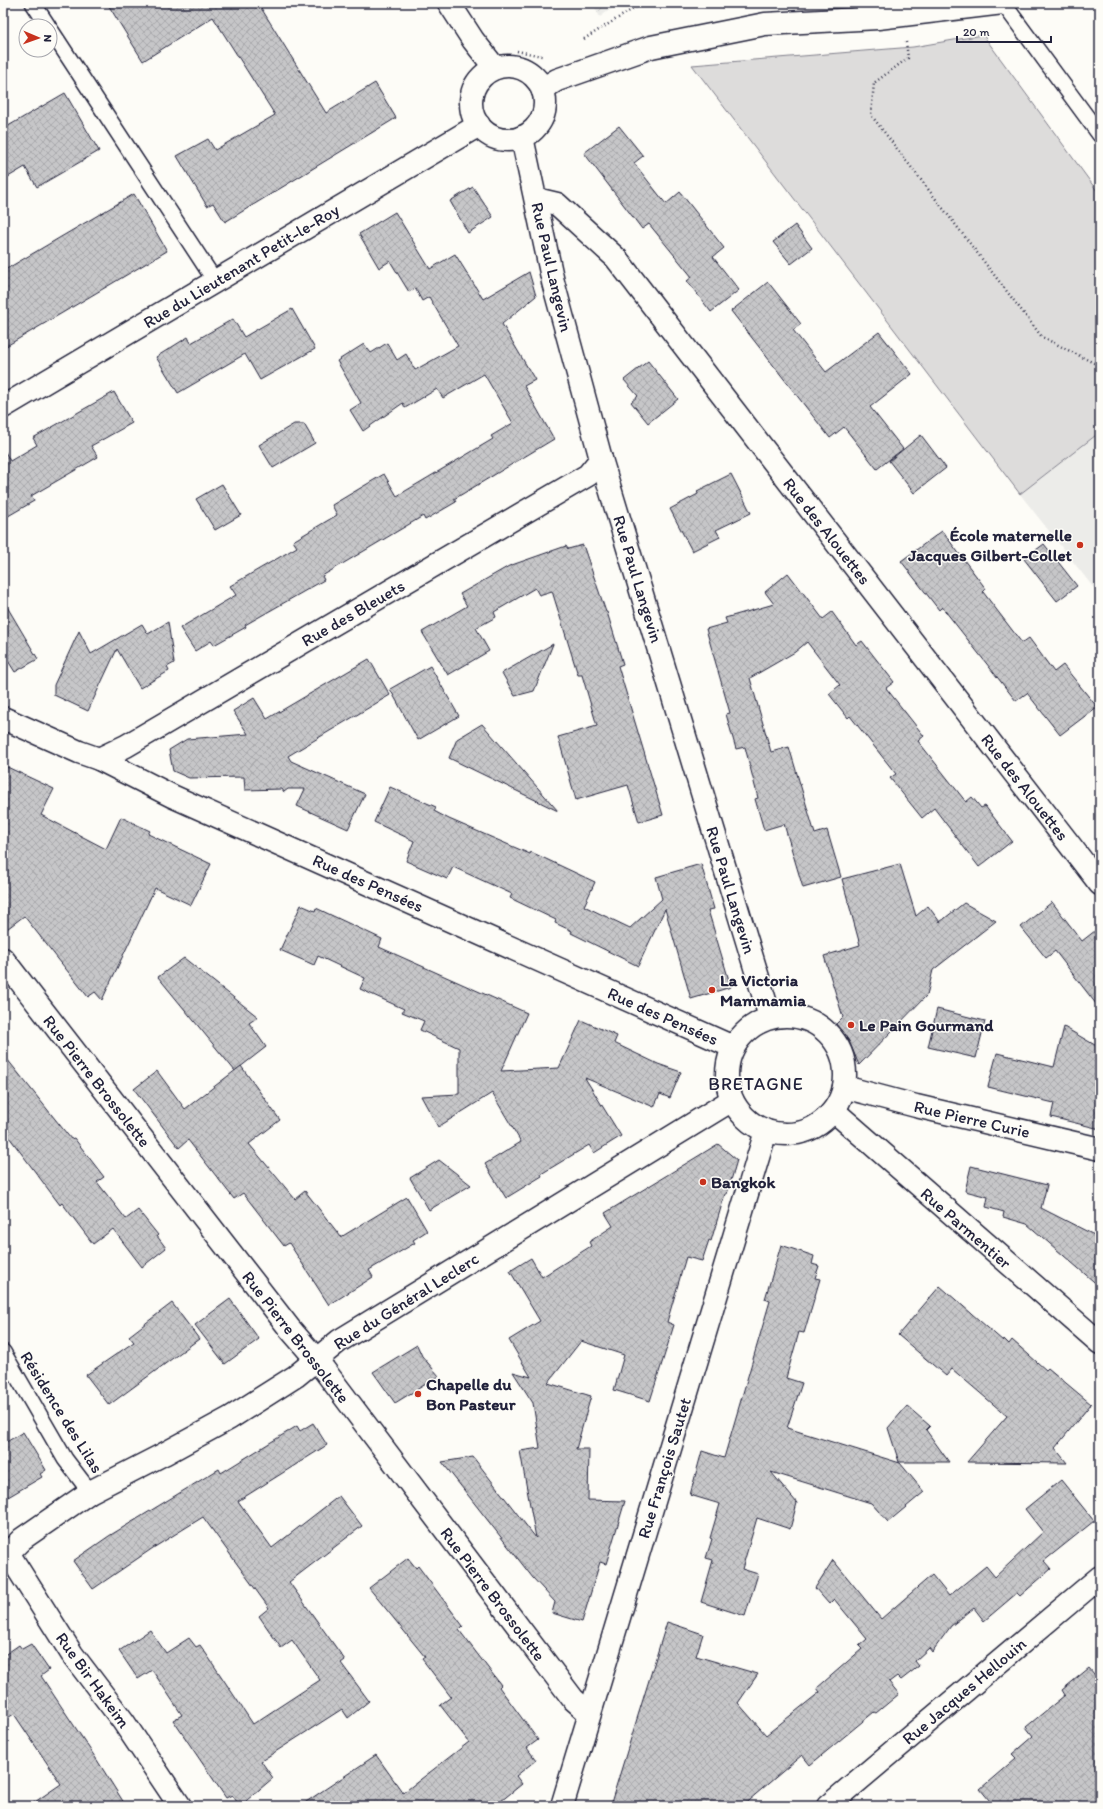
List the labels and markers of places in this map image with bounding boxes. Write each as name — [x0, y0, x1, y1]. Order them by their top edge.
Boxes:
place label: École maternelle Jacques Gilbert-Collet — [907, 525, 1073, 566]
marker: École maternelle Jacques Gilbert-Collet — [1075, 540, 1085, 550]
place label: La Victoria Mammamia — [720, 970, 806, 1010]
marker: La Victoria Mammamia — [707, 985, 717, 995]
place label: Le Pain Gourmand — [859, 1015, 994, 1035]
marker: Le Pain Gourmand — [846, 1020, 856, 1030]
place label: Bangkok — [711, 1172, 776, 1193]
marker: Bangkok — [698, 1177, 708, 1187]
place label: Chapelle du Bon Pasteur — [426, 1374, 516, 1414]
marker: Chapelle du Bon Pasteur — [413, 1389, 423, 1399]

